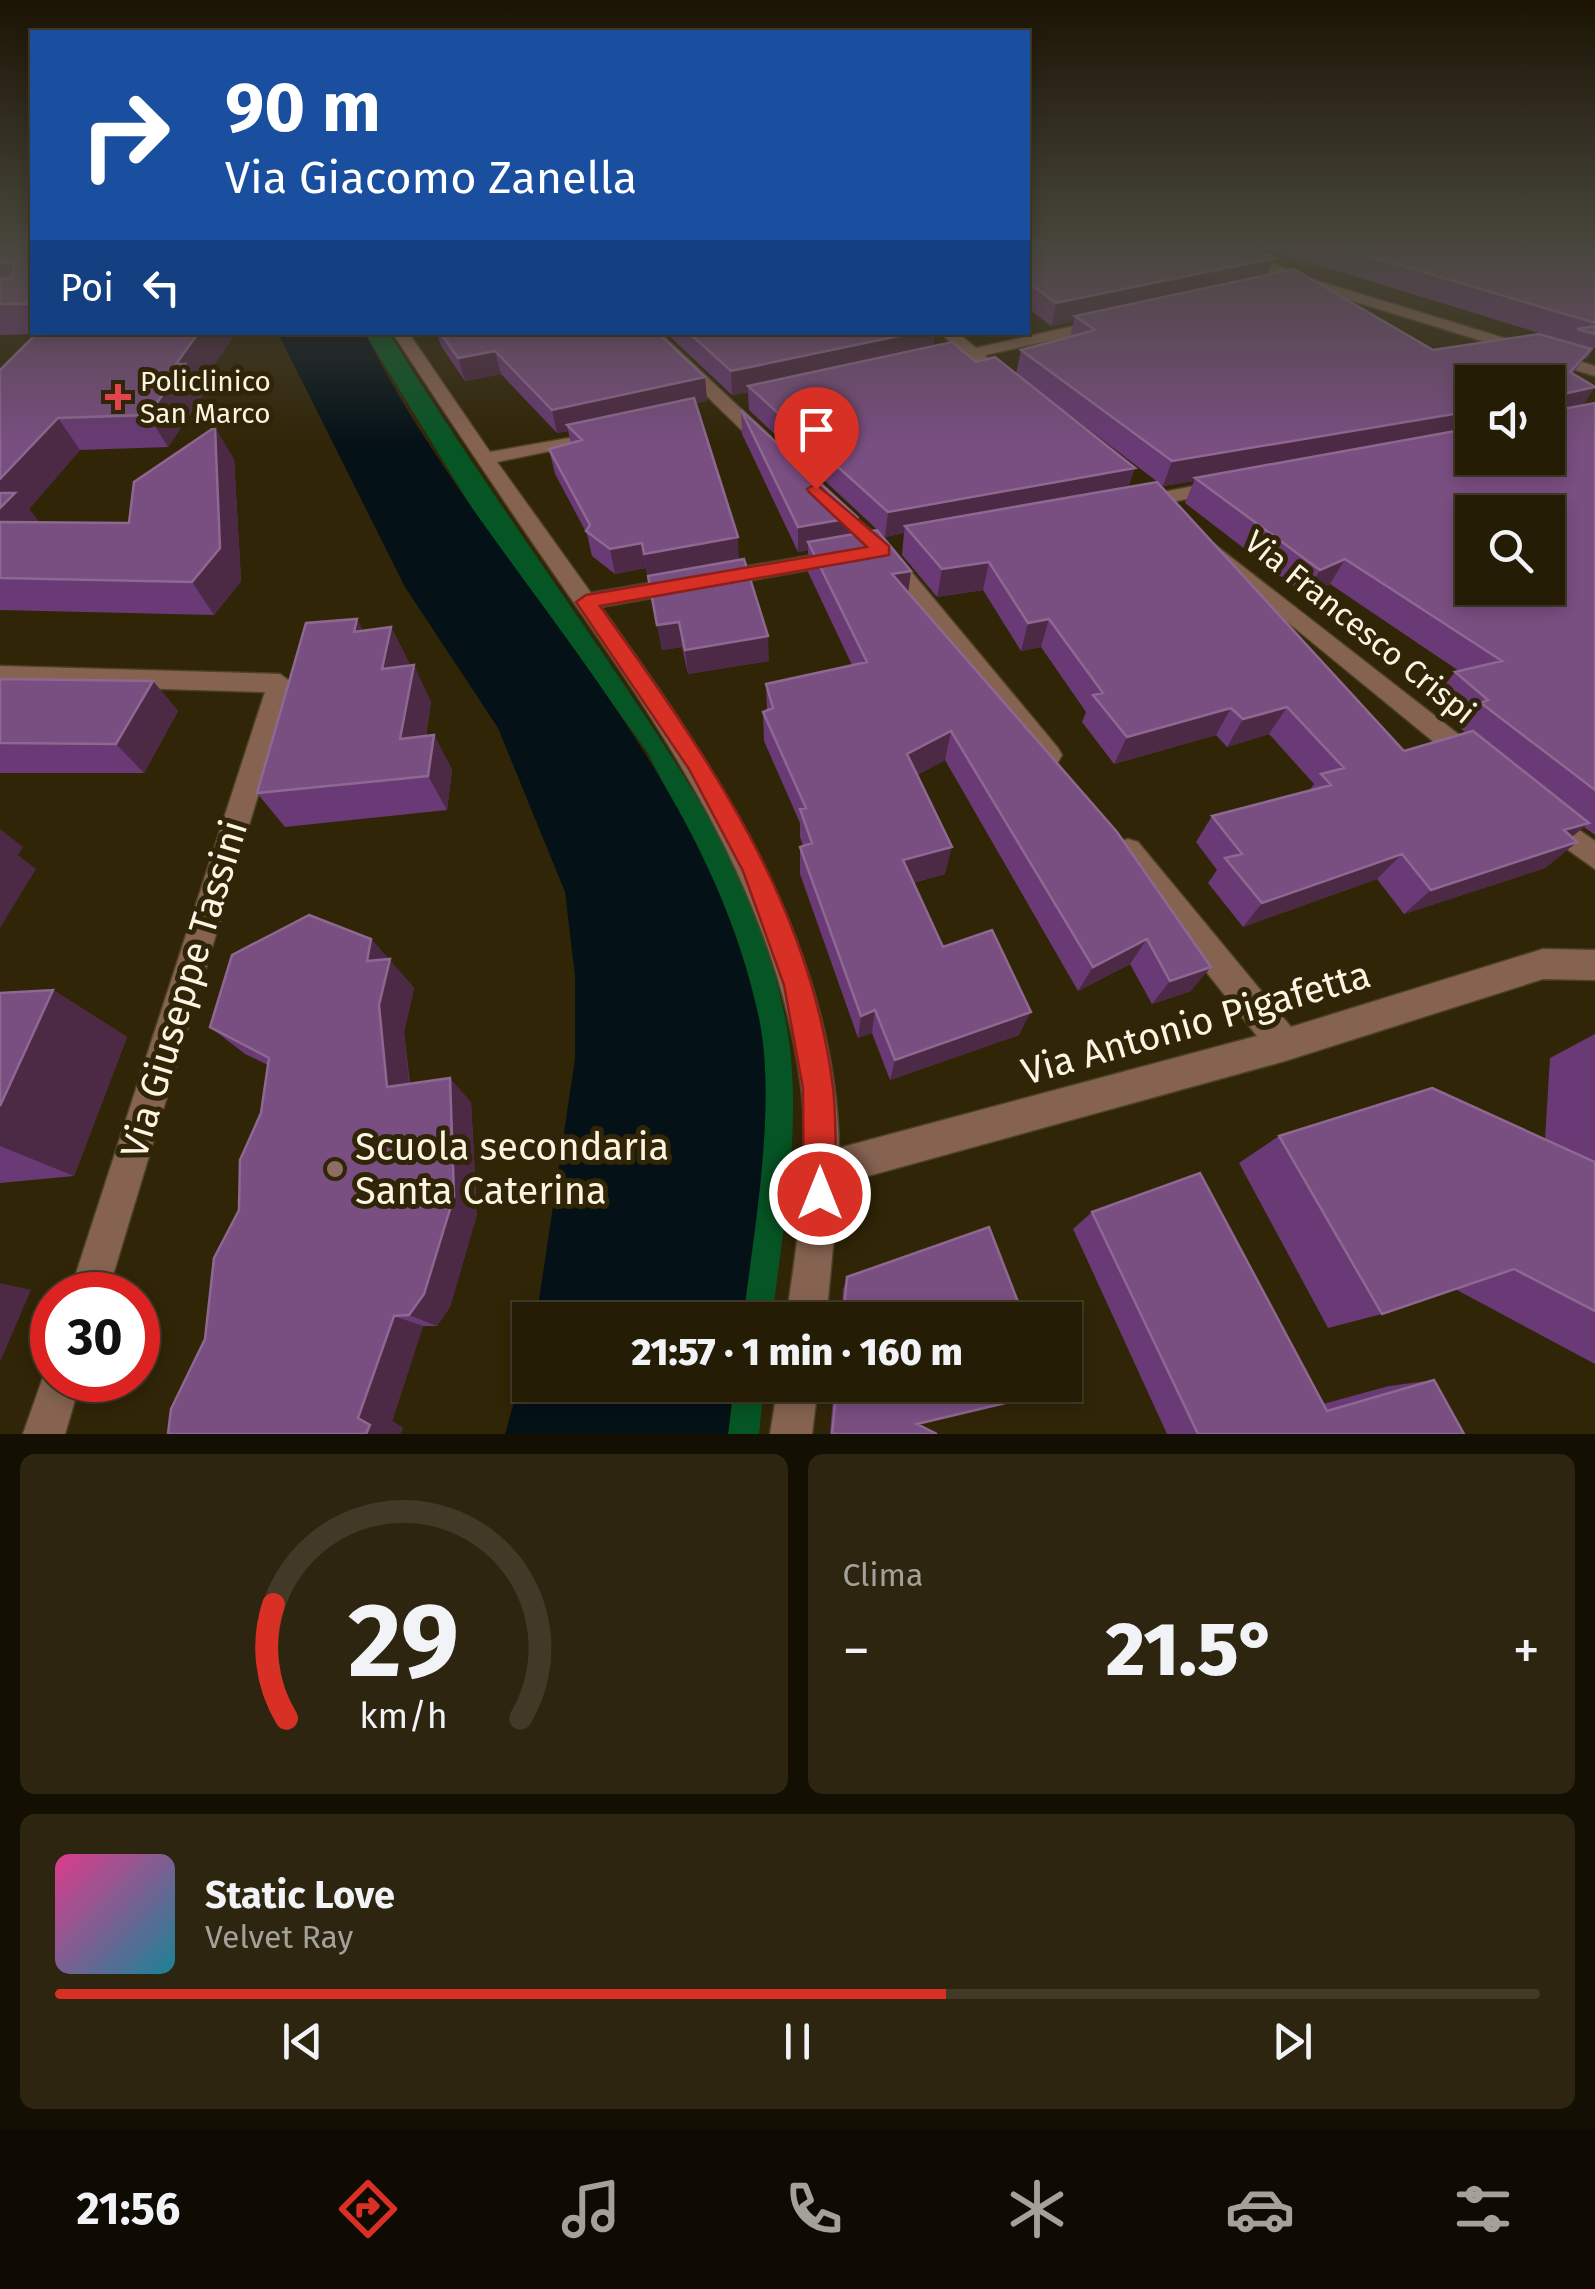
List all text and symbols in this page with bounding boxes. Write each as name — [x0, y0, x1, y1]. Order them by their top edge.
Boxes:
text: 90 m — [225, 66, 381, 150]
icon: right — [60, 70, 190, 200]
text: Via Giacomo Zanella — [225, 151, 637, 205]
icon: left — [134, 260, 189, 315]
text: Poi — [60, 265, 114, 311]
place label: Policlinico San Marco — [140, 365, 271, 430]
map controls — [1455, 365, 1565, 605]
button: sound — [1455, 365, 1565, 475]
marker: Policlinico San Marco — [105, 384, 131, 410]
pin — [774, 387, 859, 490]
icon: arrive — [789, 402, 844, 457]
button: search — [1455, 495, 1565, 605]
street label: Via Francesco Crispi — [1237, 522, 1483, 732]
street label: Via Giuseppe Tassini — [111, 815, 257, 1163]
street label: Via Antonio Pigafetta — [1016, 951, 1376, 1095]
place label: Scuola secondaria Santa Caterina — [355, 1124, 669, 1214]
position arrow — [768, 1142, 872, 1246]
marker: Scuola secondaria Santa Caterina — [324, 1158, 346, 1180]
speed limit sign: 30 — [30, 1272, 160, 1402]
text: 21:57 · 1 min · 160 m — [631, 1329, 963, 1375]
text: Clima — [843, 1556, 923, 1594]
text: 29 — [348, 1579, 459, 1704]
text: 21.5° — [1106, 1605, 1277, 1695]
text: − — [843, 1618, 870, 1684]
text: + — [1513, 1618, 1540, 1684]
text: km/h — [360, 1695, 448, 1737]
text: Static Love — [205, 1872, 395, 1918]
text: Velvet Ray — [205, 1918, 353, 1956]
icon: previous — [275, 2014, 330, 2069]
icon: pause — [770, 2014, 825, 2069]
icon: next — [1265, 2014, 1320, 2069]
icon: directions — [333, 2174, 403, 2244]
icon: music — [556, 2174, 626, 2244]
icon: phone — [779, 2174, 849, 2244]
icon: climate — [1002, 2174, 1072, 2244]
icon: car — [1225, 2174, 1295, 2244]
icon: filters — [1448, 2174, 1518, 2244]
text: 21:56 — [77, 2182, 180, 2236]

